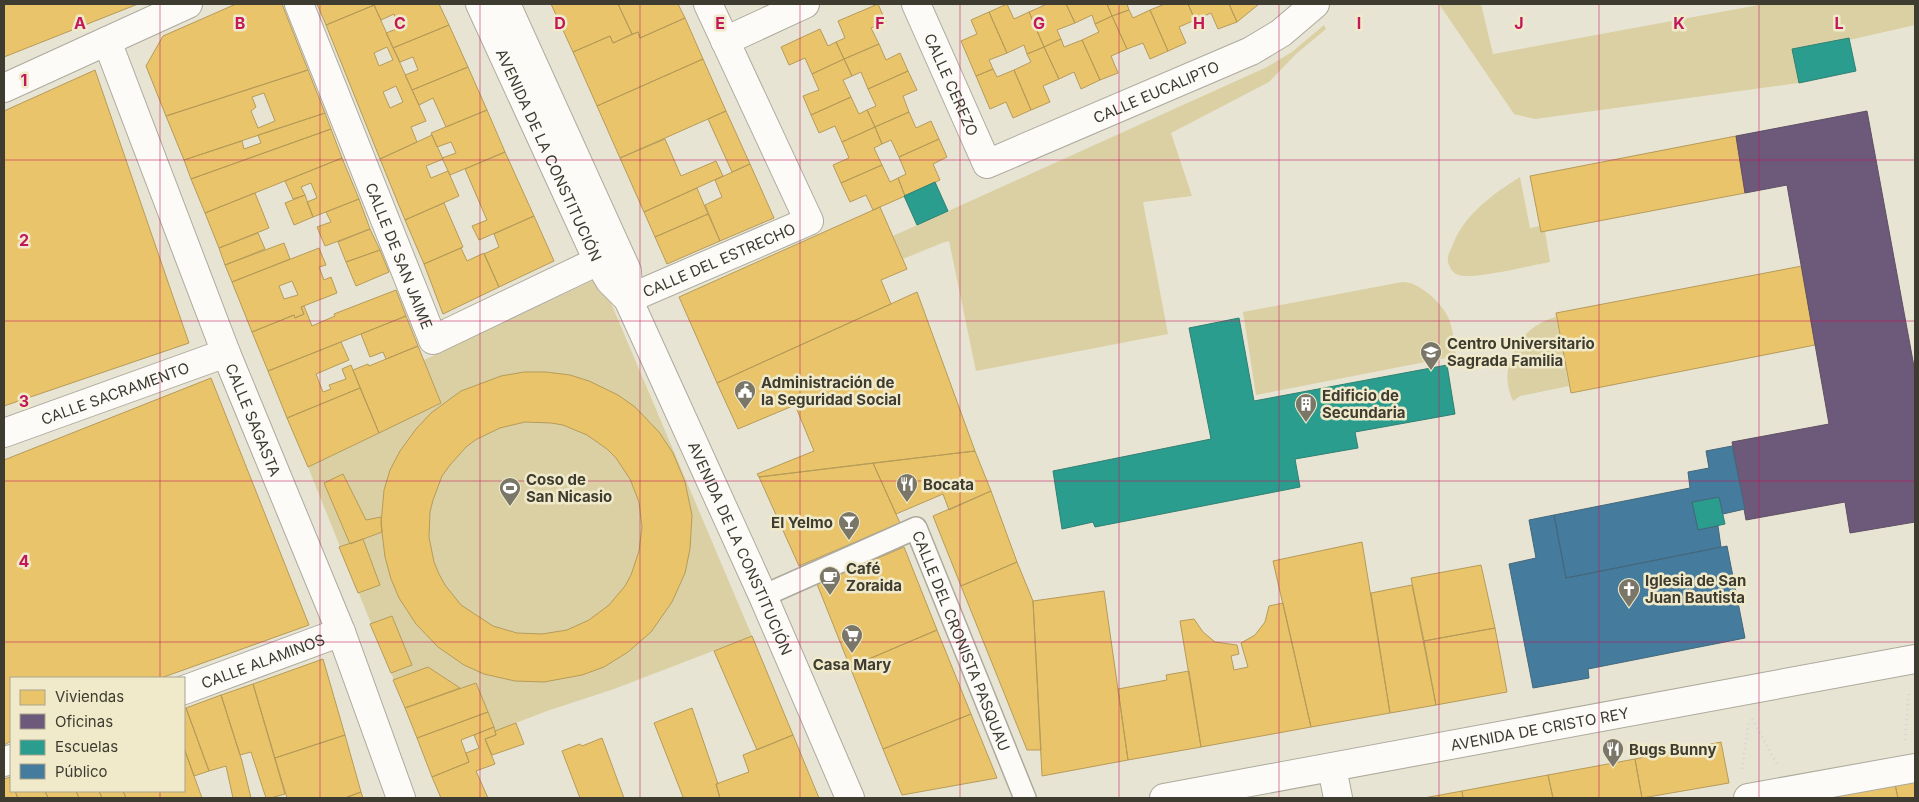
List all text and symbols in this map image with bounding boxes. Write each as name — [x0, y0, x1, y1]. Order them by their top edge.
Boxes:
text: A — [74, 13, 86, 33]
text: B — [235, 13, 245, 33]
text: C — [394, 13, 406, 33]
text: D — [554, 13, 566, 33]
text: E — [715, 13, 725, 33]
text: F — [875, 13, 885, 33]
text: G — [1033, 13, 1045, 33]
text: H — [1193, 13, 1205, 33]
text: I — [1357, 13, 1361, 33]
text: J — [1514, 13, 1524, 33]
text: K — [1673, 13, 1685, 33]
text: L — [1834, 13, 1844, 33]
street label: CALLE CEREZO — [921, 30, 983, 139]
street label: AVENIDA DE LA CONSTITUCIÓN — [492, 46, 606, 264]
street label: CALLE EUCALIPTO — [1090, 56, 1222, 127]
text: 1 — [21, 70, 27, 90]
street label: CALLE DE SAN JAIME — [362, 180, 437, 332]
street label: CALLE DEL ESTRECHO — [640, 219, 798, 301]
text: 2 — [19, 230, 29, 250]
place label: Centro Universitario Sagrada Familia — [1447, 334, 1595, 370]
school or university icon: Centro Universitario Sagrada Familia — [1419, 340, 1443, 371]
street label: CALLE SACRAMENTO — [38, 358, 192, 428]
street label: CALLE SAGASTA — [222, 360, 285, 479]
place label: Administración de la Seguridad Social — [761, 373, 901, 409]
public building icon: Administración de la Seguridad Social — [733, 379, 757, 410]
place label: Edificio de Secundaria — [1322, 386, 1405, 422]
text: 3 — [19, 391, 29, 411]
building icon: Edificio de Secundaria — [1294, 392, 1318, 423]
street label: AVENIDA DE LA CONSTITUCIÓN — [685, 438, 797, 658]
place label: Coso de San Nicasio — [526, 470, 612, 506]
restaurant icon: Bocata — [895, 472, 919, 503]
place label: Bocata — [923, 475, 974, 494]
sports icon: Coso de San Nicasio — [498, 476, 522, 507]
bar icon: El Yelmo — [837, 510, 861, 541]
place label: El Yelmo — [771, 513, 833, 532]
street label: CALLE DEL CRONISTA PASQUAU — [909, 528, 1014, 754]
text: 4 — [19, 551, 30, 571]
place label: Café Zoraida — [846, 559, 902, 595]
cafe icon: Café Zoraida — [818, 565, 842, 596]
place label: Iglesia de San Juan Bautista — [1645, 571, 1746, 607]
church icon: Iglesia de San Juan Bautista — [1617, 577, 1641, 608]
supermarket icon: Casa Mary — [840, 623, 864, 654]
street label: CALLE ALAMINOS — [198, 629, 327, 692]
place label: Casa Mary — [813, 655, 891, 674]
legend — [10, 677, 185, 792]
text: Viviendas — [55, 687, 124, 706]
street label: AVENIDA DE CRISTO REY — [1449, 703, 1630, 754]
text: Oficinas — [55, 712, 113, 731]
text: Escuelas — [55, 737, 118, 756]
restaurant icon: Bugs Bunny — [1601, 737, 1625, 768]
place label: Bugs Bunny — [1629, 740, 1716, 759]
text: Público — [55, 762, 107, 781]

